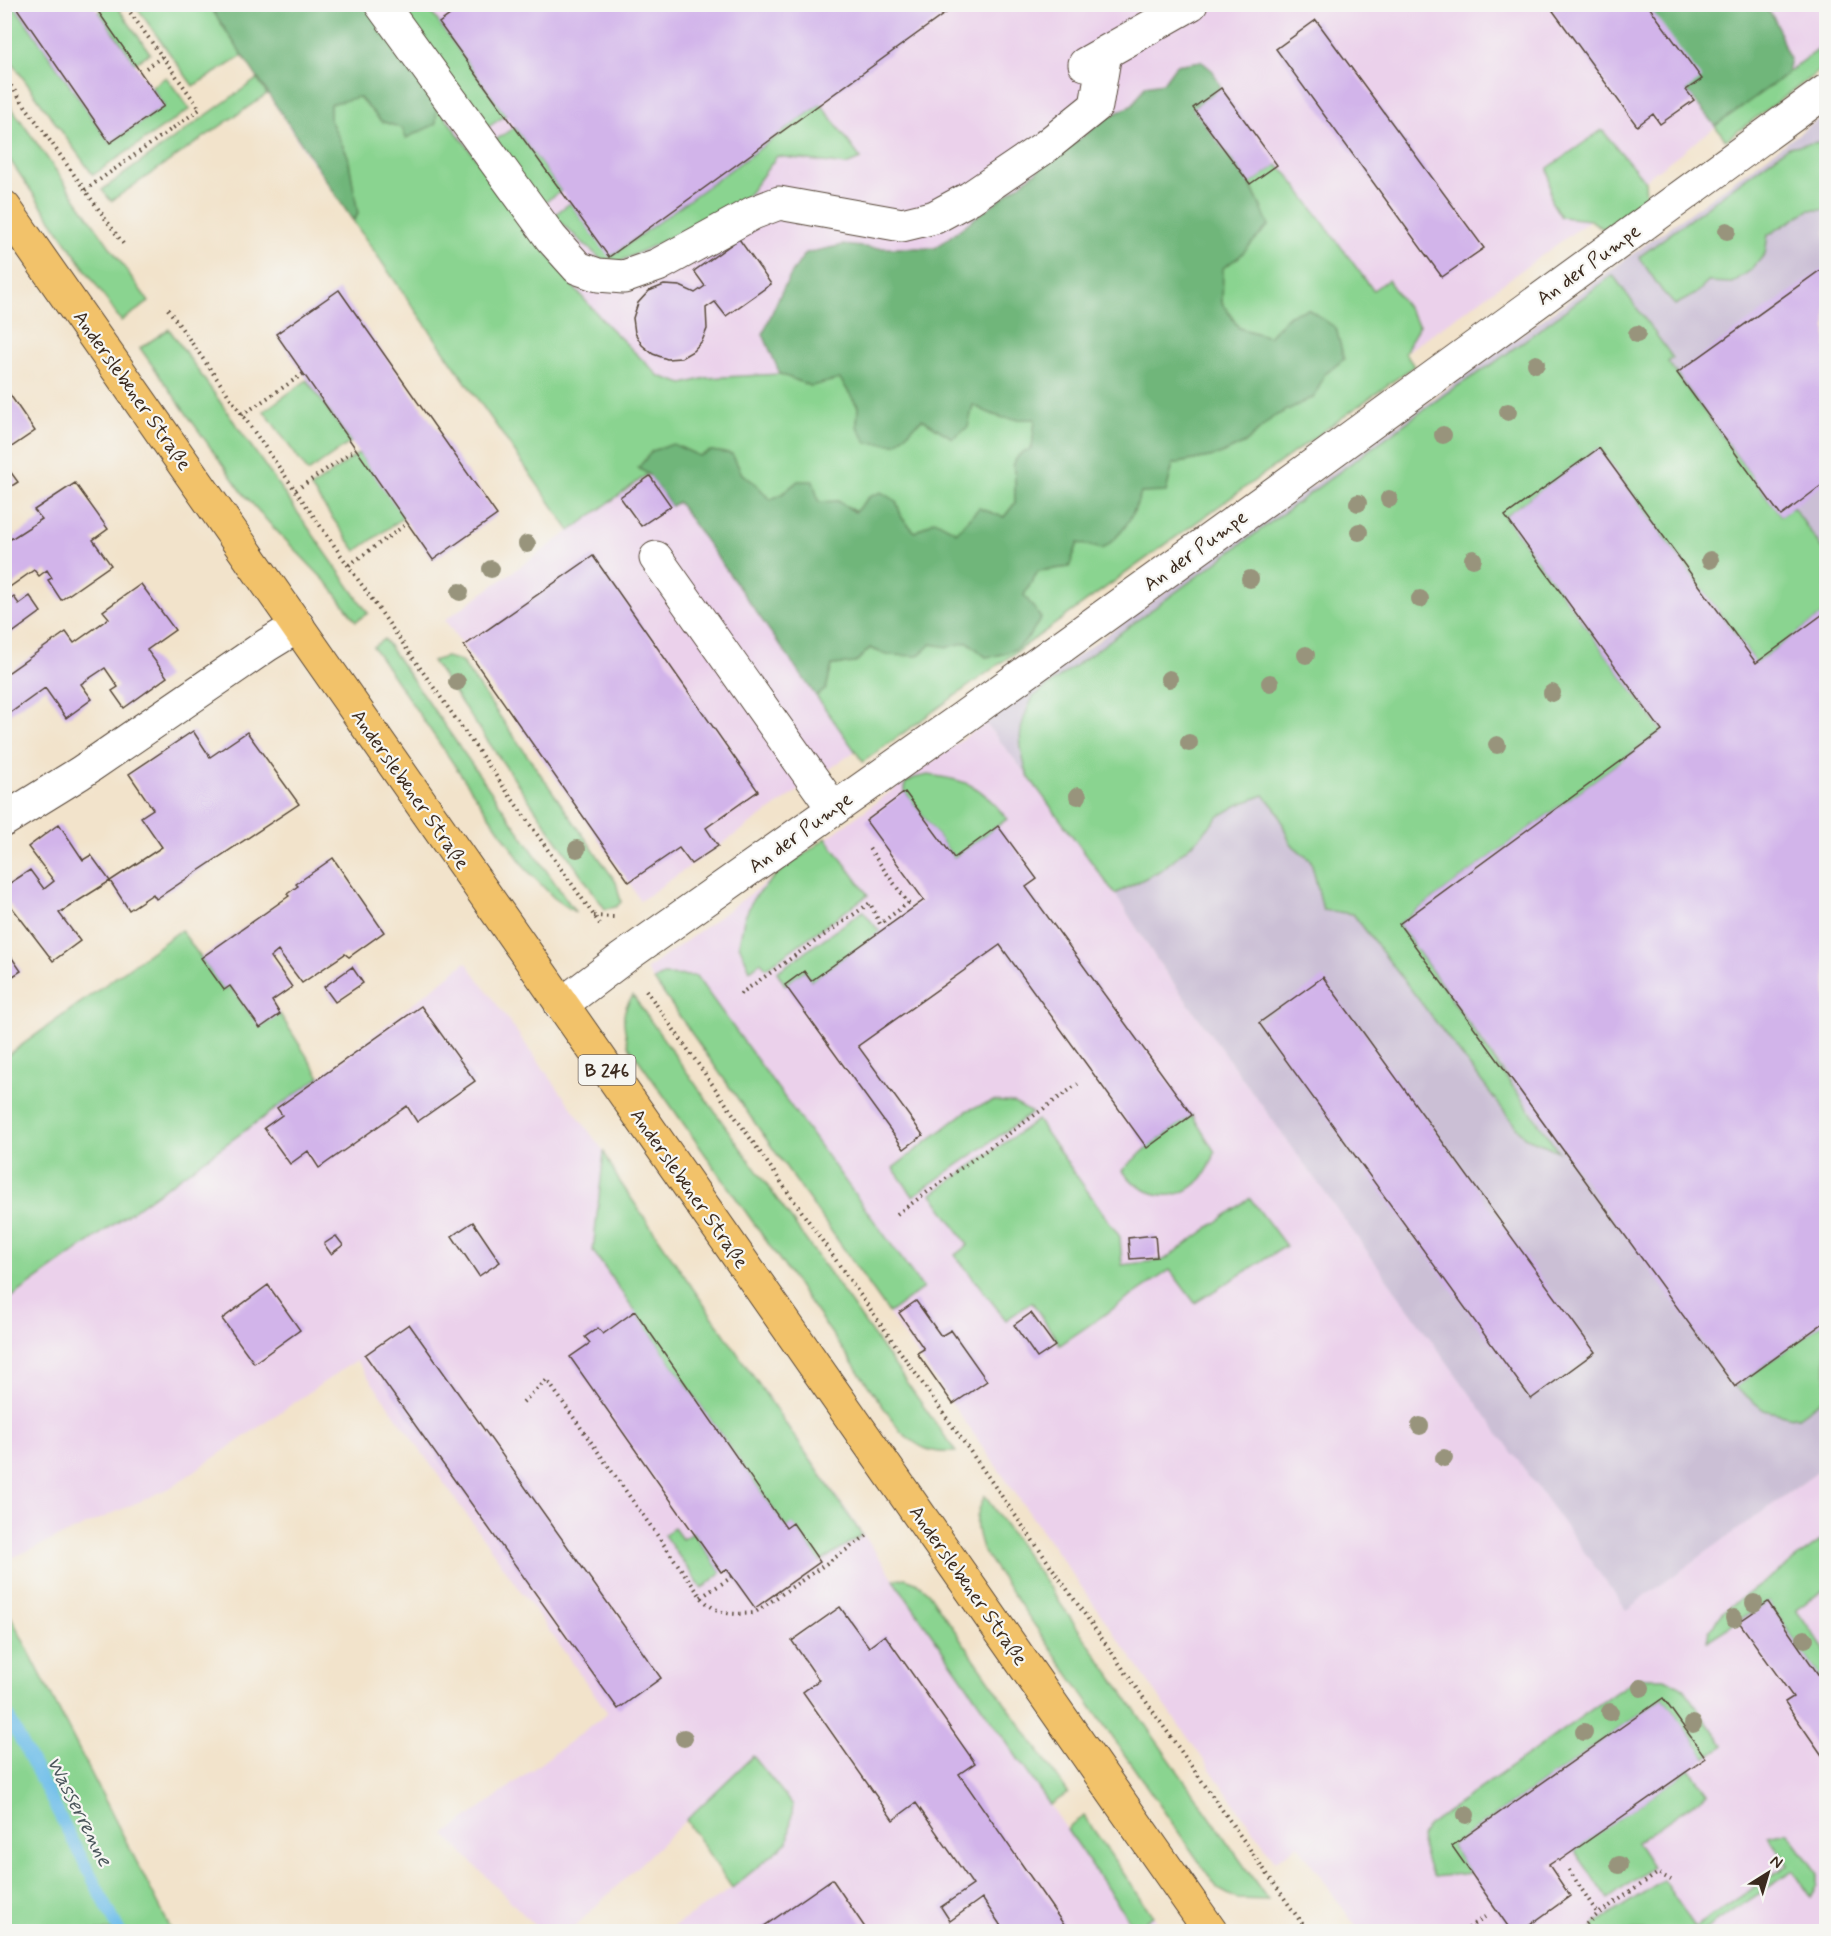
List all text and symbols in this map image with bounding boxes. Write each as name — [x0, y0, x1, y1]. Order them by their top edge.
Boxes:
street label: An der Pumpe — [1531, 218, 1647, 312]
street label: Anderslebener Straße — [66, 305, 197, 477]
street label: An der Pumpe — [1138, 504, 1254, 598]
street label: Anderslebener Straße — [344, 704, 475, 876]
street label: An der Pumpe — [743, 786, 859, 880]
road number: B 246 — [578, 1055, 636, 1085]
street label: Anderslebener Straße — [623, 1103, 754, 1275]
street label: Anderslebener Straße — [902, 1500, 1033, 1672]
water label: Wasserrenne — [39, 1752, 119, 1872]
north arrow — [1738, 1843, 1798, 1903]
text: N — [1766, 1851, 1787, 1874]

